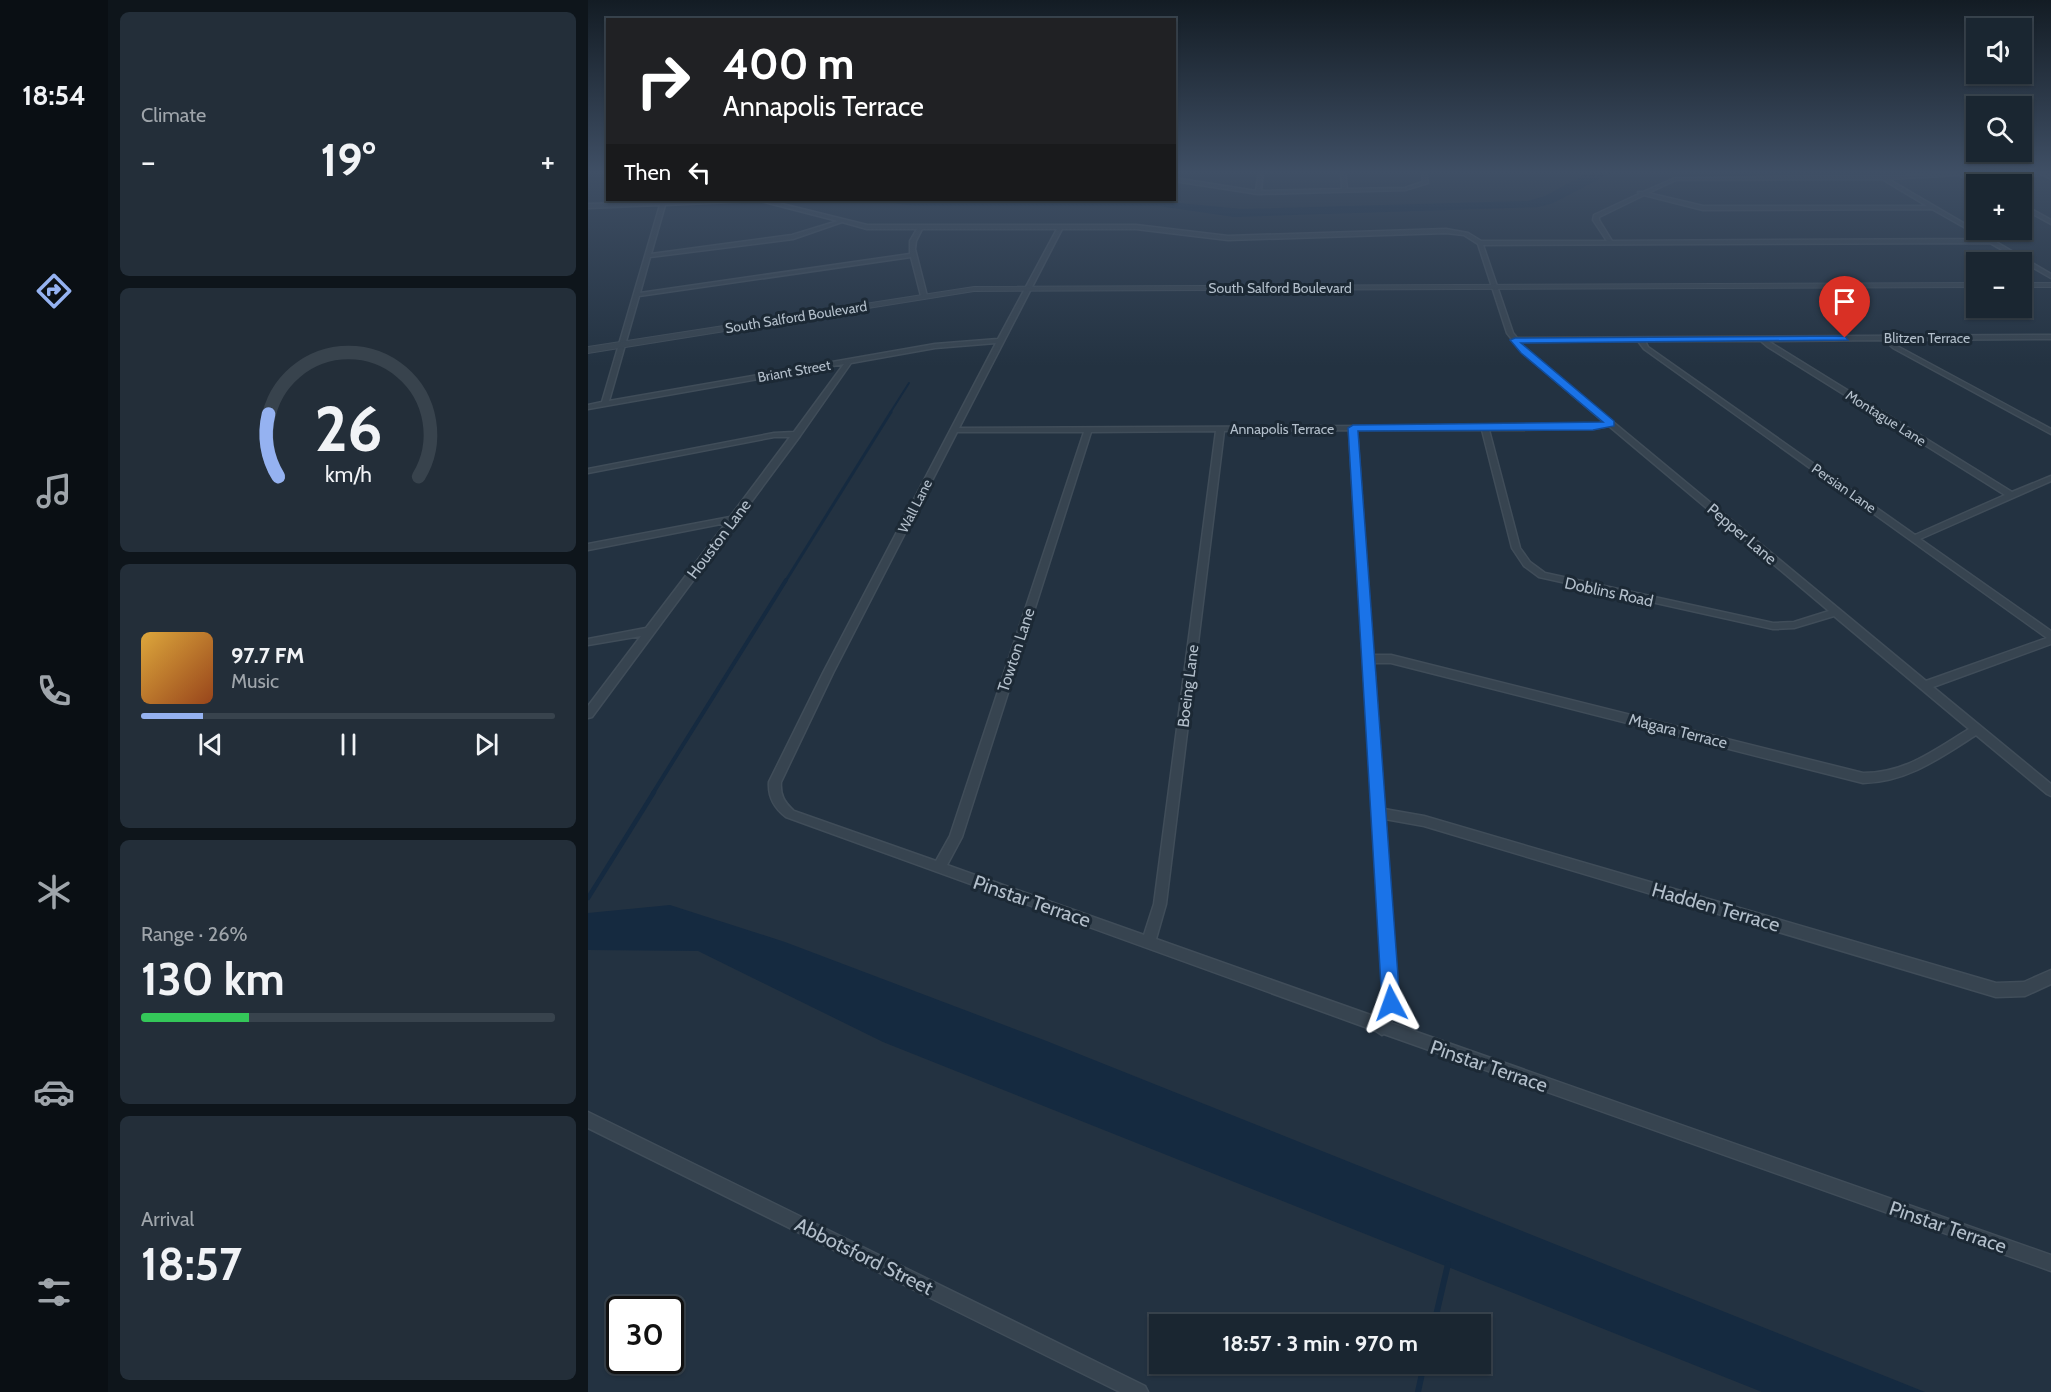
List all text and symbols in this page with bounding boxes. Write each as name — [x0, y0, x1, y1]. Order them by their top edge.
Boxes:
map controls — [1966, 18, 2032, 318]
button: sound — [1966, 18, 2032, 84]
text: 400 m — [723, 38, 854, 90]
icon: right — [624, 42, 702, 120]
text: 18:54 — [22, 79, 86, 112]
text: Annapolis Terrace — [723, 90, 924, 123]
button: search — [1966, 96, 2032, 162]
text: Climate — [141, 103, 206, 127]
text: 19° — [321, 133, 375, 187]
text: − — [141, 141, 156, 181]
text: + — [540, 141, 555, 181]
icon: left — [683, 156, 716, 189]
text: Then — [624, 159, 671, 186]
button: + — [1966, 174, 2032, 240]
button: − — [1966, 252, 2032, 318]
icon: directions — [33, 270, 75, 312]
pin — [1819, 276, 1870, 338]
street label: South Salford Boulevard — [1208, 279, 1352, 297]
icon: arrive — [1828, 285, 1861, 318]
street label: South Salford Boulevard — [724, 297, 868, 337]
street label: Blitzen Terrace — [1884, 329, 1970, 347]
street label: Briant Street — [756, 356, 832, 386]
street label: Montague Lane — [1842, 386, 1930, 450]
text: 26 — [314, 391, 382, 467]
street label: Annapolis Terrace — [1230, 420, 1334, 438]
street label: Persian Lane — [1808, 459, 1880, 517]
text: km/h — [325, 461, 371, 487]
icon: music — [33, 470, 75, 512]
street label: Wall Lane — [894, 476, 936, 536]
street label: Houston Lane — [683, 496, 755, 582]
street label: Pepper Lane — [1703, 500, 1781, 568]
street label: Doblins Road — [1563, 573, 1655, 611]
street label: Towton Lane — [994, 606, 1038, 694]
text: 97.7 FM — [231, 642, 304, 669]
street label: Boeing Lane — [1173, 644, 1203, 728]
text: Music — [231, 669, 279, 693]
icon: phone — [33, 670, 75, 712]
street label: Magara Terrace — [1627, 710, 1729, 752]
icon: previous — [194, 728, 227, 761]
icon: pause — [332, 728, 365, 761]
icon: next — [470, 728, 503, 761]
street label: Pinstar Terrace — [970, 870, 1094, 932]
icon: climate — [33, 871, 75, 913]
street label: Hadden Terrace — [1649, 877, 1783, 937]
text: Range · 26% — [141, 922, 248, 946]
text: 130 km — [141, 952, 285, 1006]
position arrow — [1359, 971, 1423, 1035]
street label: Pinstar Terrace — [1427, 1035, 1551, 1097]
icon: car — [33, 1071, 75, 1113]
street label: Pinstar Terrace — [1886, 1196, 2010, 1258]
text: Arrival — [141, 1207, 194, 1231]
street label: Abbotsford Street — [791, 1212, 937, 1300]
text: 18:57 — [141, 1237, 242, 1291]
icon: filters — [33, 1271, 75, 1313]
speed limit sign: 30 — [606, 1296, 684, 1374]
text: 18:57 · 3 min · 970 m — [1222, 1330, 1418, 1357]

